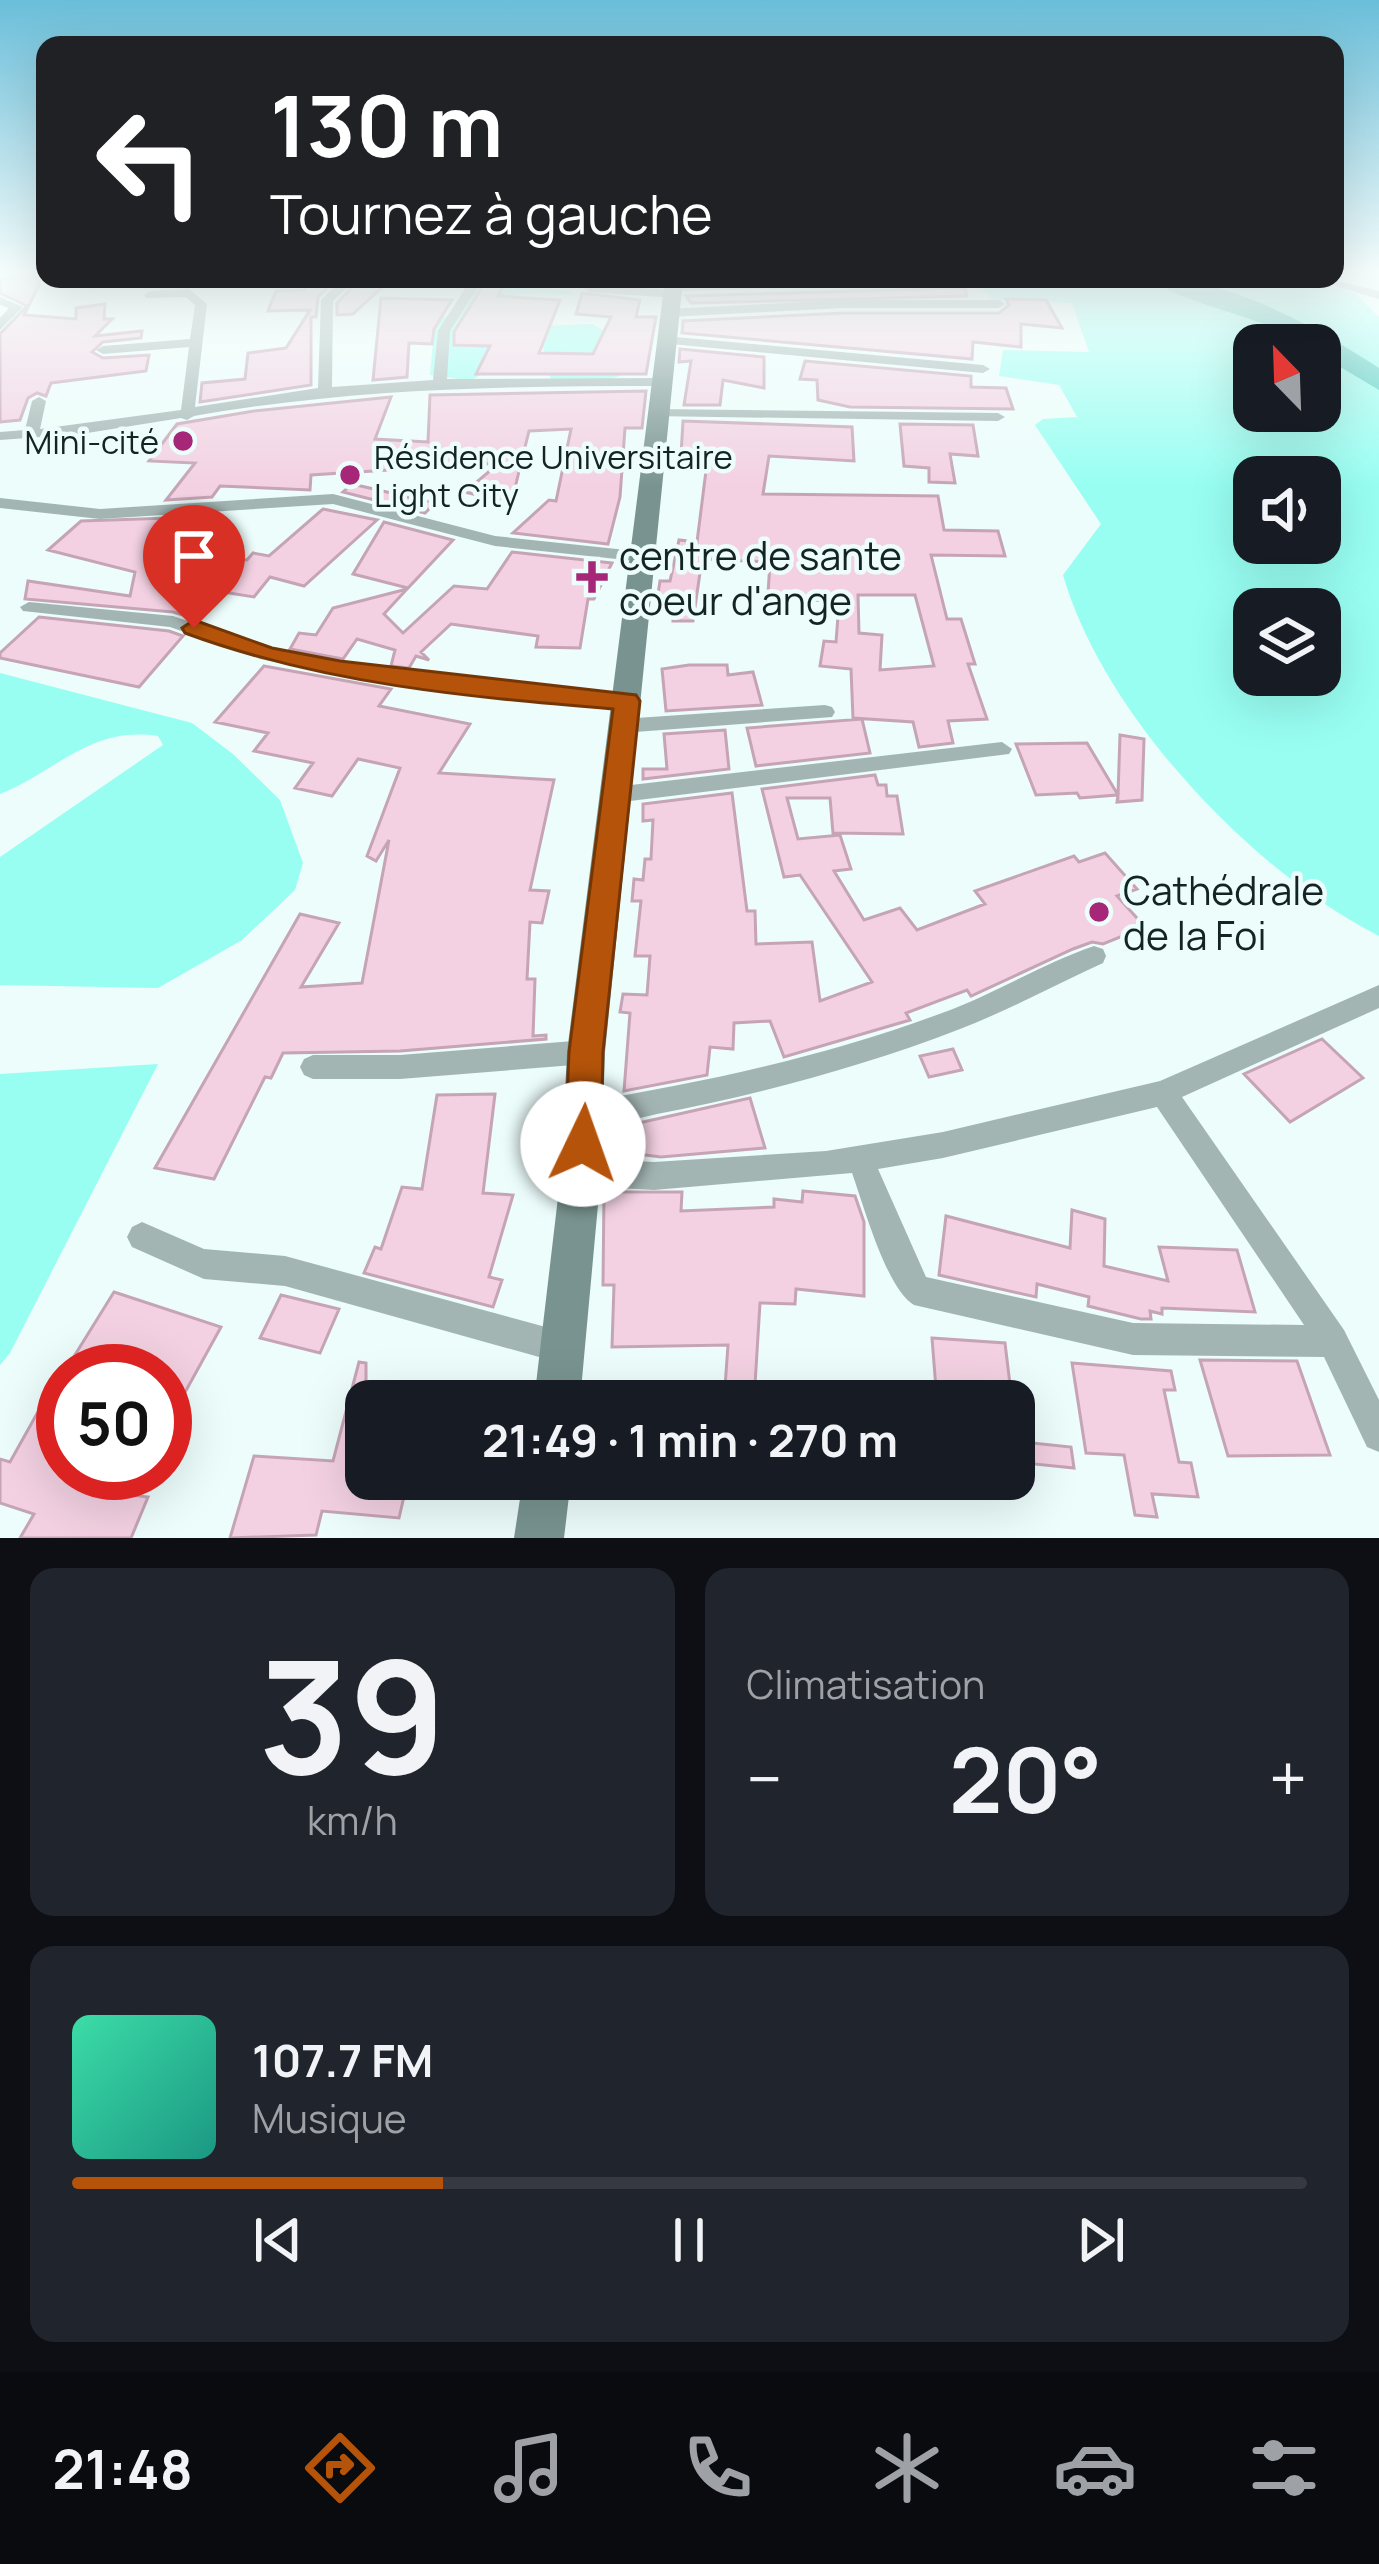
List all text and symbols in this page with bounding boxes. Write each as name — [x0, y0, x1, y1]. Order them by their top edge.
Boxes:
text: 130 m — [270, 67, 503, 182]
icon: left — [72, 84, 228, 240]
text: Tournez à gauche — [270, 176, 713, 250]
north arrow — [1233, 324, 1341, 432]
map controls — [1233, 324, 1341, 696]
place label: Mini-cité — [24, 419, 159, 464]
marker: Mini-cité — [170, 428, 196, 454]
place label: Résidence Universitaire Light City — [374, 434, 733, 517]
button: sound — [1233, 456, 1341, 564]
marker: Résidence Universitaire Light City — [337, 462, 363, 488]
pin — [143, 505, 245, 628]
icon: arrive — [161, 523, 227, 589]
place label: centre de sante coeur d'ange — [619, 528, 902, 627]
marker: centre de sante coeur d'ange — [576, 561, 608, 593]
button: layers — [1233, 588, 1341, 696]
place label: Cathédrale de la Foi — [1123, 863, 1324, 962]
marker: Cathédrale de la Foi — [1086, 899, 1112, 925]
position arrow — [520, 1081, 646, 1207]
speed limit sign: 50 — [36, 1344, 192, 1500]
text: 21:49 · 1 min · 270 m — [482, 1409, 898, 1471]
text: 39 — [258, 1608, 446, 1821]
text: Climatisation — [747, 1657, 985, 1711]
text: 20° — [949, 1717, 1102, 1840]
text: − — [747, 1733, 782, 1823]
text: + — [1269, 1733, 1307, 1823]
text: km/h — [307, 1793, 398, 1847]
text: 107.7 FM — [252, 2029, 433, 2091]
text: Musique — [252, 2091, 407, 2145]
icon: previous — [245, 2207, 311, 2273]
icon: pause — [656, 2207, 722, 2273]
icon: next — [1068, 2207, 1134, 2273]
icon: directions — [298, 2426, 382, 2510]
icon: music — [487, 2426, 571, 2510]
icon: phone — [676, 2426, 760, 2510]
icon: climate — [865, 2426, 949, 2510]
icon: car — [1053, 2426, 1137, 2510]
icon: filters — [1242, 2426, 1326, 2510]
text: 21:48 — [52, 2431, 193, 2505]

